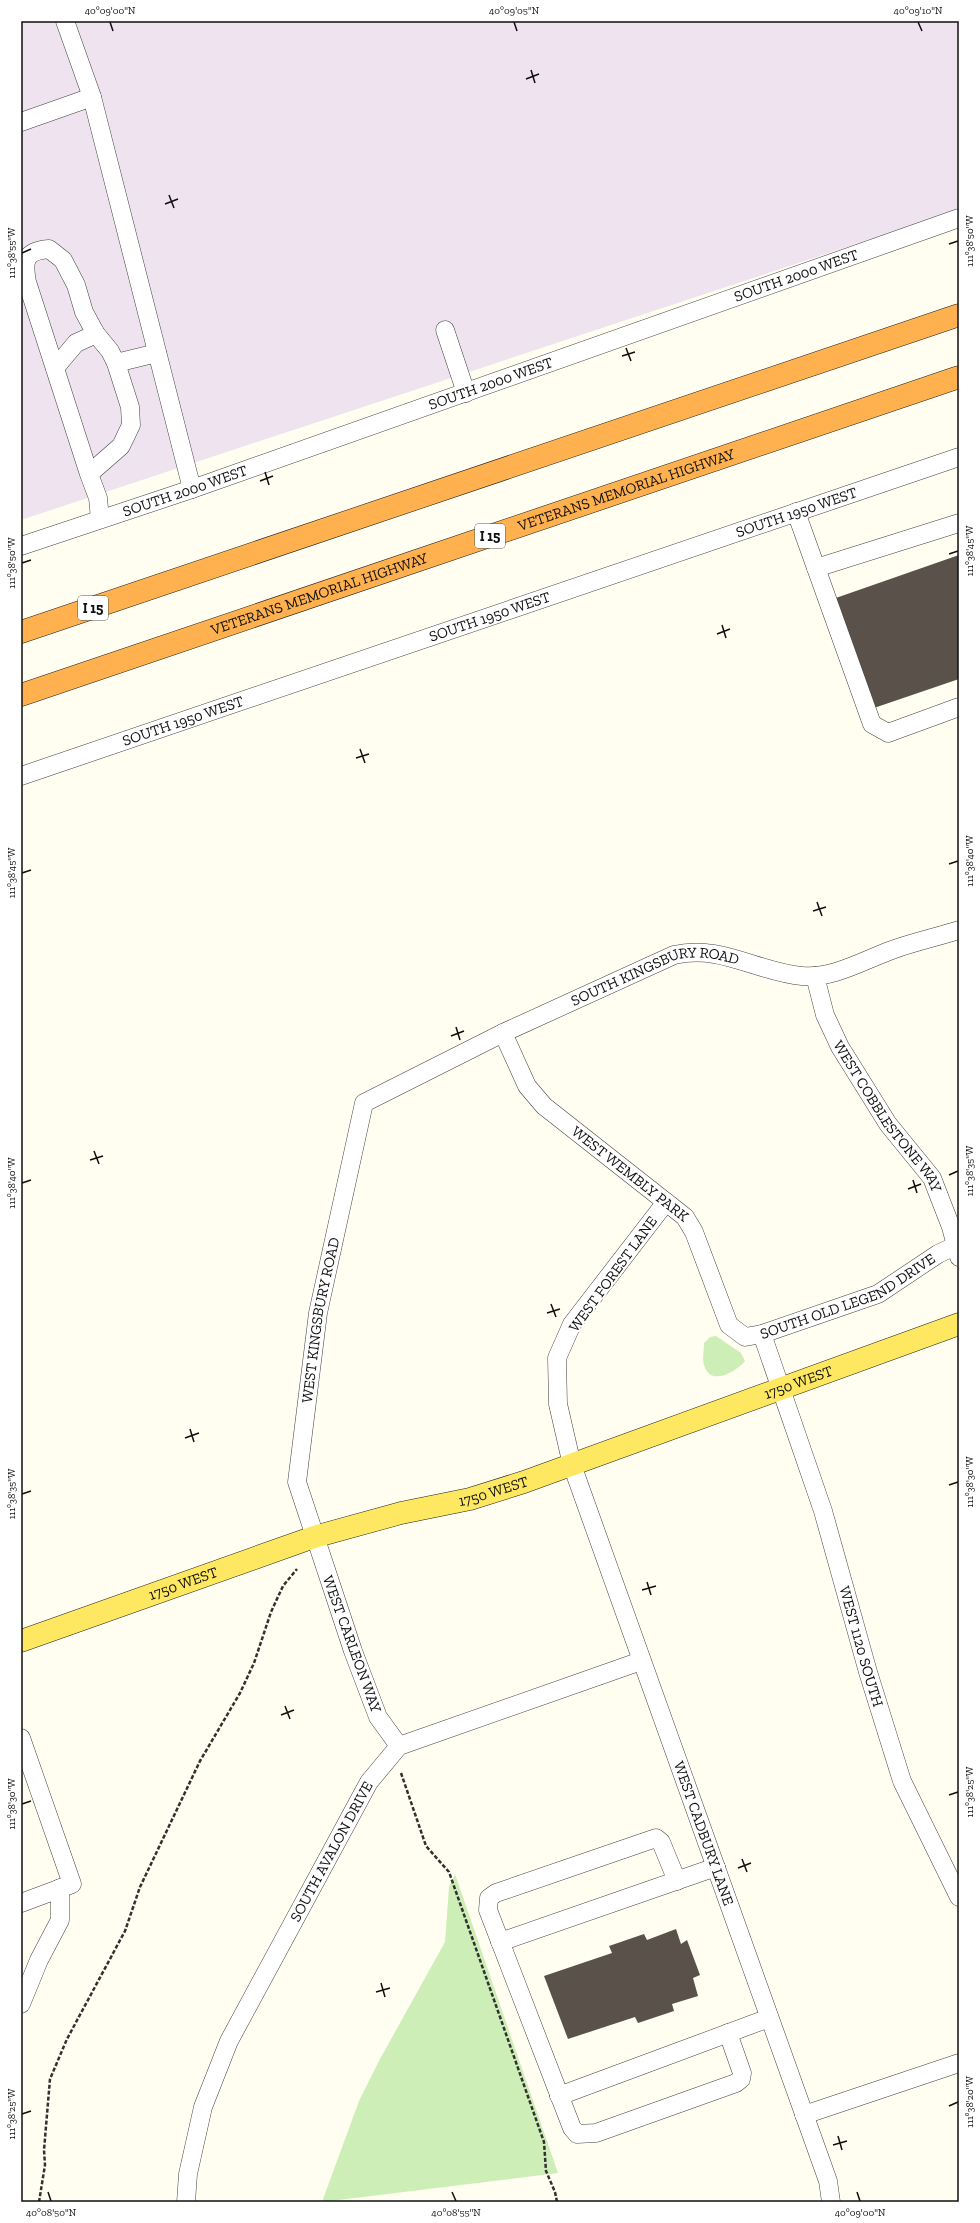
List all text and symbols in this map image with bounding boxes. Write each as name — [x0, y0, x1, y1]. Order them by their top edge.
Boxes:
text: 40°09'00"N — [85, 5, 136, 17]
text: 40°09'05"N — [489, 5, 540, 17]
text: 40°09'10"N — [894, 5, 943, 17]
text: 111°38'50"W — [964, 215, 976, 267]
text: 111°38'55"W — [6, 227, 18, 278]
street label: SOUTH 2000 WEST — [732, 245, 861, 306]
street label: SOUTH 2000 WEST — [426, 353, 555, 414]
street label: VETERANS MEMORIAL HIGHWAY — [514, 444, 738, 535]
street label: SOUTH 2000 WEST — [120, 461, 250, 520]
street label: SOUTH 1950 WEST — [733, 483, 859, 541]
road number: I 15 — [475, 524, 505, 548]
text: 111°38'45"W — [964, 525, 976, 576]
text: 111°38'50"W — [6, 537, 18, 589]
street label: VETERANS MEMORIAL HIGHWAY — [208, 549, 431, 639]
street label: SOUTH 1950 WEST — [427, 588, 553, 646]
road number: I 15 — [78, 596, 108, 620]
street label: SOUTH 1950 WEST — [120, 692, 246, 750]
text: 111°38'40"W — [964, 835, 976, 887]
text: 111°38'45"W — [6, 847, 18, 898]
street label: SOUTH KINGSBURY ROAD — [568, 943, 741, 1010]
street label: WEST COBBLESTONE WAY — [829, 1037, 946, 1195]
street label: WEST WEMBLY PARK — [568, 1122, 693, 1226]
text: 111°38'35"W — [964, 1145, 976, 1196]
text: 111°38'40"W — [6, 1157, 18, 1209]
street label: WEST FOREST LANE — [565, 1212, 661, 1335]
street label: WEST KINGSBURY ROAD — [298, 1236, 343, 1404]
street label: SOUTH OLD LEGEND DRIVE — [758, 1249, 939, 1343]
street label: 1750 WEST — [761, 1362, 835, 1403]
text: 111°38'30"W — [964, 1456, 976, 1508]
text: 111°38'35"W — [6, 1468, 18, 1519]
street label: 1750 WEST — [457, 1472, 530, 1510]
street label: 1750 WEST — [146, 1563, 220, 1604]
street label: WEST CARLEON WAY — [319, 1573, 385, 1716]
street label: WEST 1120 SOUTH — [835, 1584, 887, 1709]
street label: WEST CADBURY LANE — [670, 1759, 738, 1908]
text: 111°38'25"W — [964, 1766, 976, 1817]
text: 111°38'30"W — [6, 1778, 18, 1830]
street label: SOUTH AVALON DRIVE — [286, 1778, 377, 1925]
text: 111°38'20"W — [964, 2076, 976, 2128]
text: 111°38'25"W — [6, 2088, 18, 2139]
text: 40°08'50"N — [26, 2207, 77, 2219]
text: 40°08'55"N — [431, 2207, 481, 2219]
text: 40°09'00"N — [835, 2207, 886, 2219]

